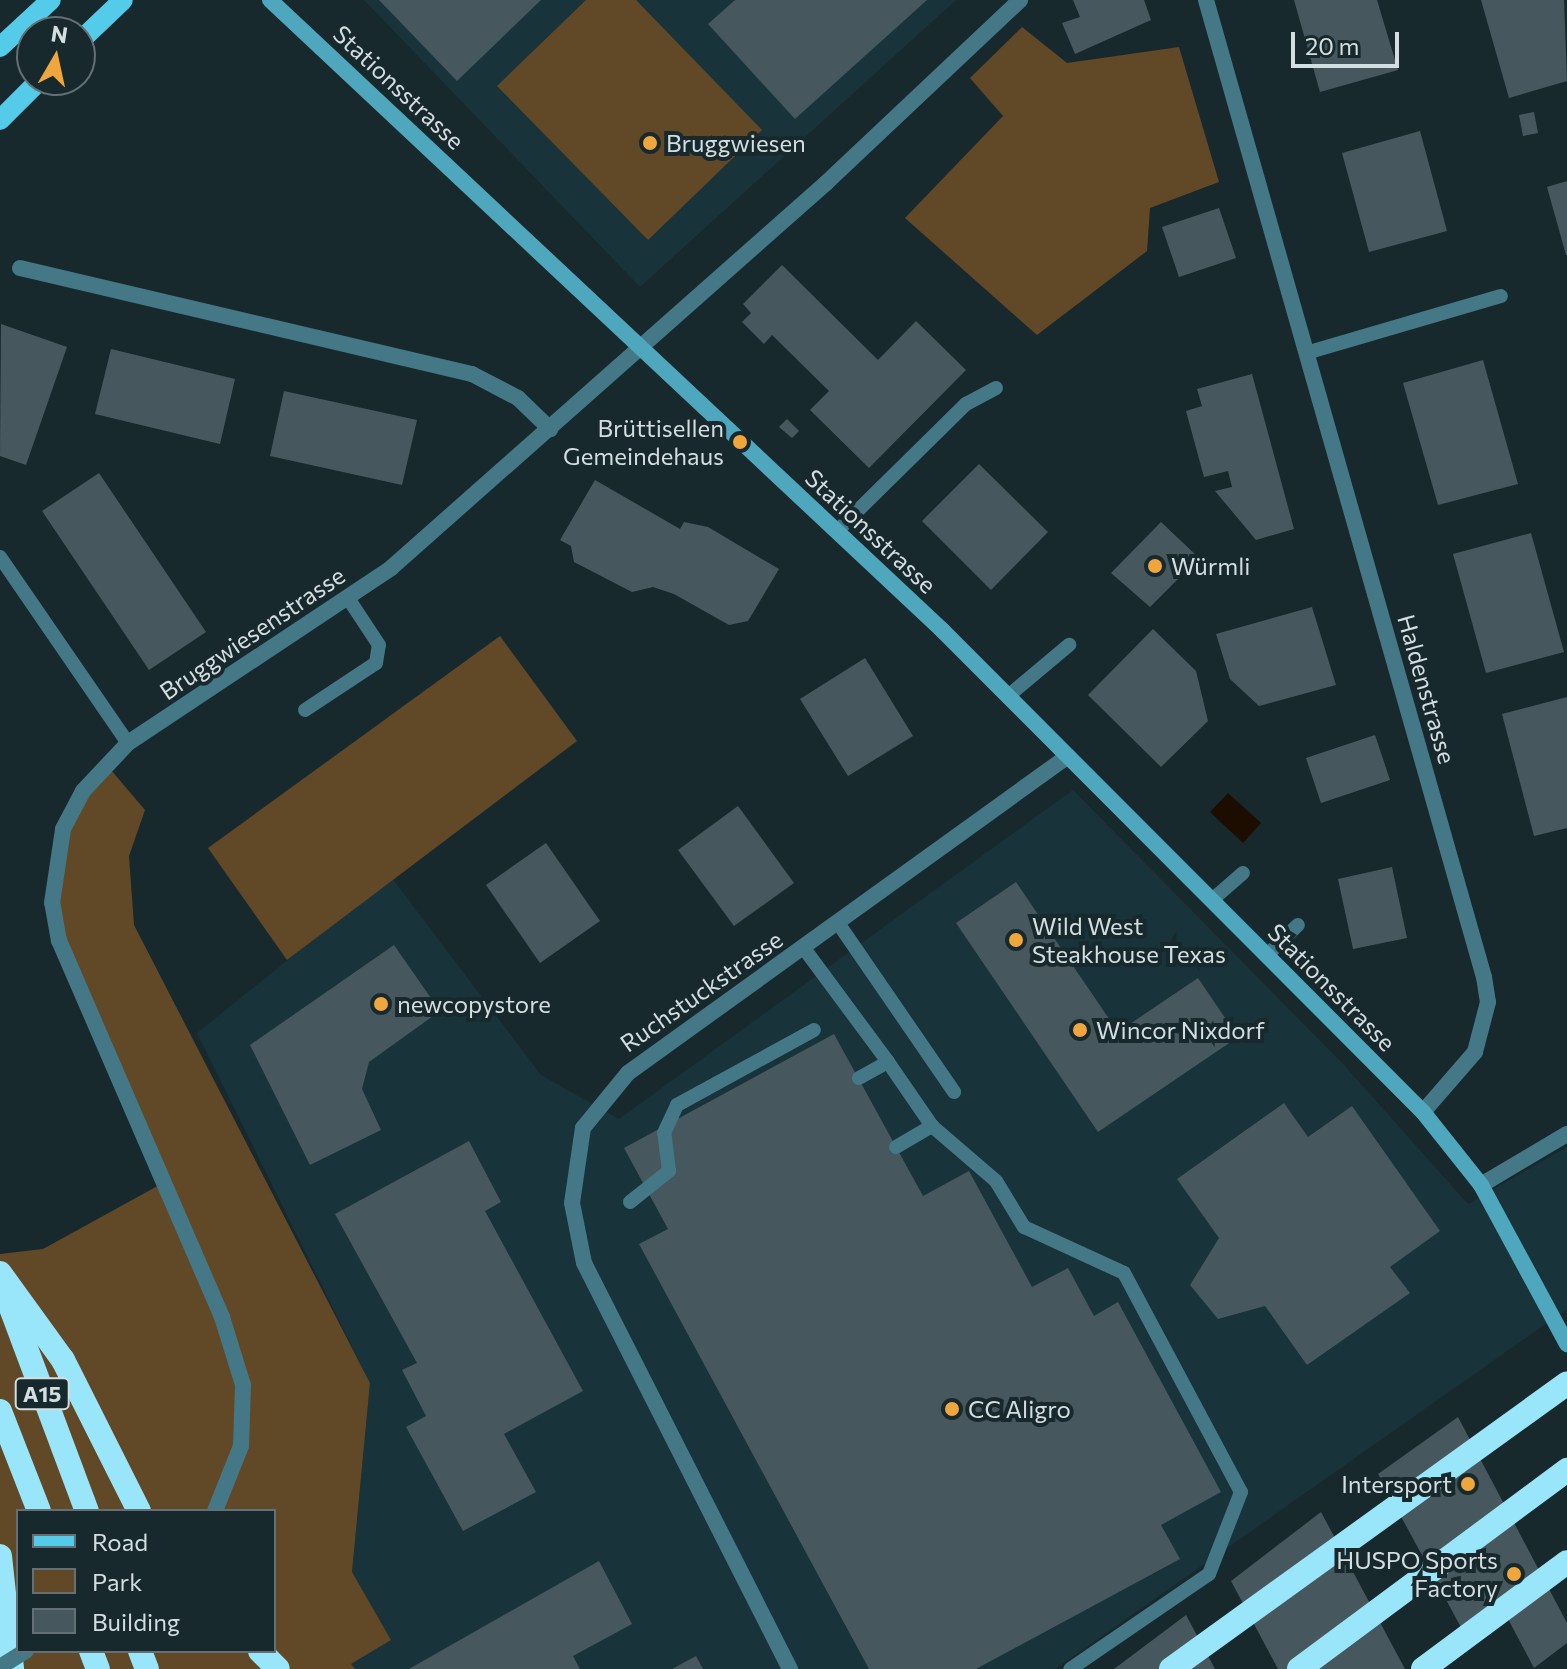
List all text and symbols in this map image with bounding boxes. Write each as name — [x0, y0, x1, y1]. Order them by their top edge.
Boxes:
north arrow — [16, 16, 96, 96]
scale bar — [1295, 16, 1403, 66]
text: N — [49, 19, 70, 48]
street label: Stationsstrasse — [328, 19, 470, 155]
text: 20 m — [1305, 31, 1359, 60]
place label: Bruggwiesen — [666, 129, 806, 157]
marker: Bruggwiesen — [641, 134, 659, 152]
place label: Brüttisellen Gemeindehaus — [563, 414, 724, 470]
marker: Brüttisellen Gemeindehaus — [731, 433, 749, 451]
street label: Stationsstrasse — [800, 463, 942, 599]
place label: Würmli — [1171, 552, 1250, 580]
marker: Würmli — [1146, 557, 1164, 575]
street label: Bruggwiesenstrasse — [154, 560, 350, 706]
street label: Haldenstrasse — [1392, 611, 1462, 767]
place label: Wild West Steakhouse Texas — [1032, 912, 1226, 968]
street label: Stationsstrasse — [1262, 917, 1402, 1057]
street label: Ruchstuckstrasse — [615, 924, 787, 1058]
marker: Wild West Steakhouse Texas — [1007, 931, 1025, 949]
place label: newcopystore — [397, 990, 551, 1018]
marker: newcopystore — [372, 995, 390, 1013]
place label: Wincor Nixdorf — [1096, 1016, 1265, 1044]
marker: Wincor Nixdorf — [1071, 1021, 1089, 1039]
road number: A15 — [14, 1376, 70, 1412]
place label: CC Aligro — [968, 1395, 1071, 1423]
marker: CC Aligro — [943, 1400, 961, 1418]
place label: Intersport — [1341, 1470, 1452, 1498]
marker: Intersport — [1459, 1475, 1477, 1493]
legend — [16, 1509, 276, 1653]
text: Road — [92, 1527, 148, 1556]
place label: HUSPO Sports Factory — [1336, 1546, 1498, 1602]
marker: HUSPO Sports Factory — [1505, 1565, 1523, 1583]
text: Park — [92, 1567, 142, 1596]
text: Building — [92, 1607, 180, 1636]

